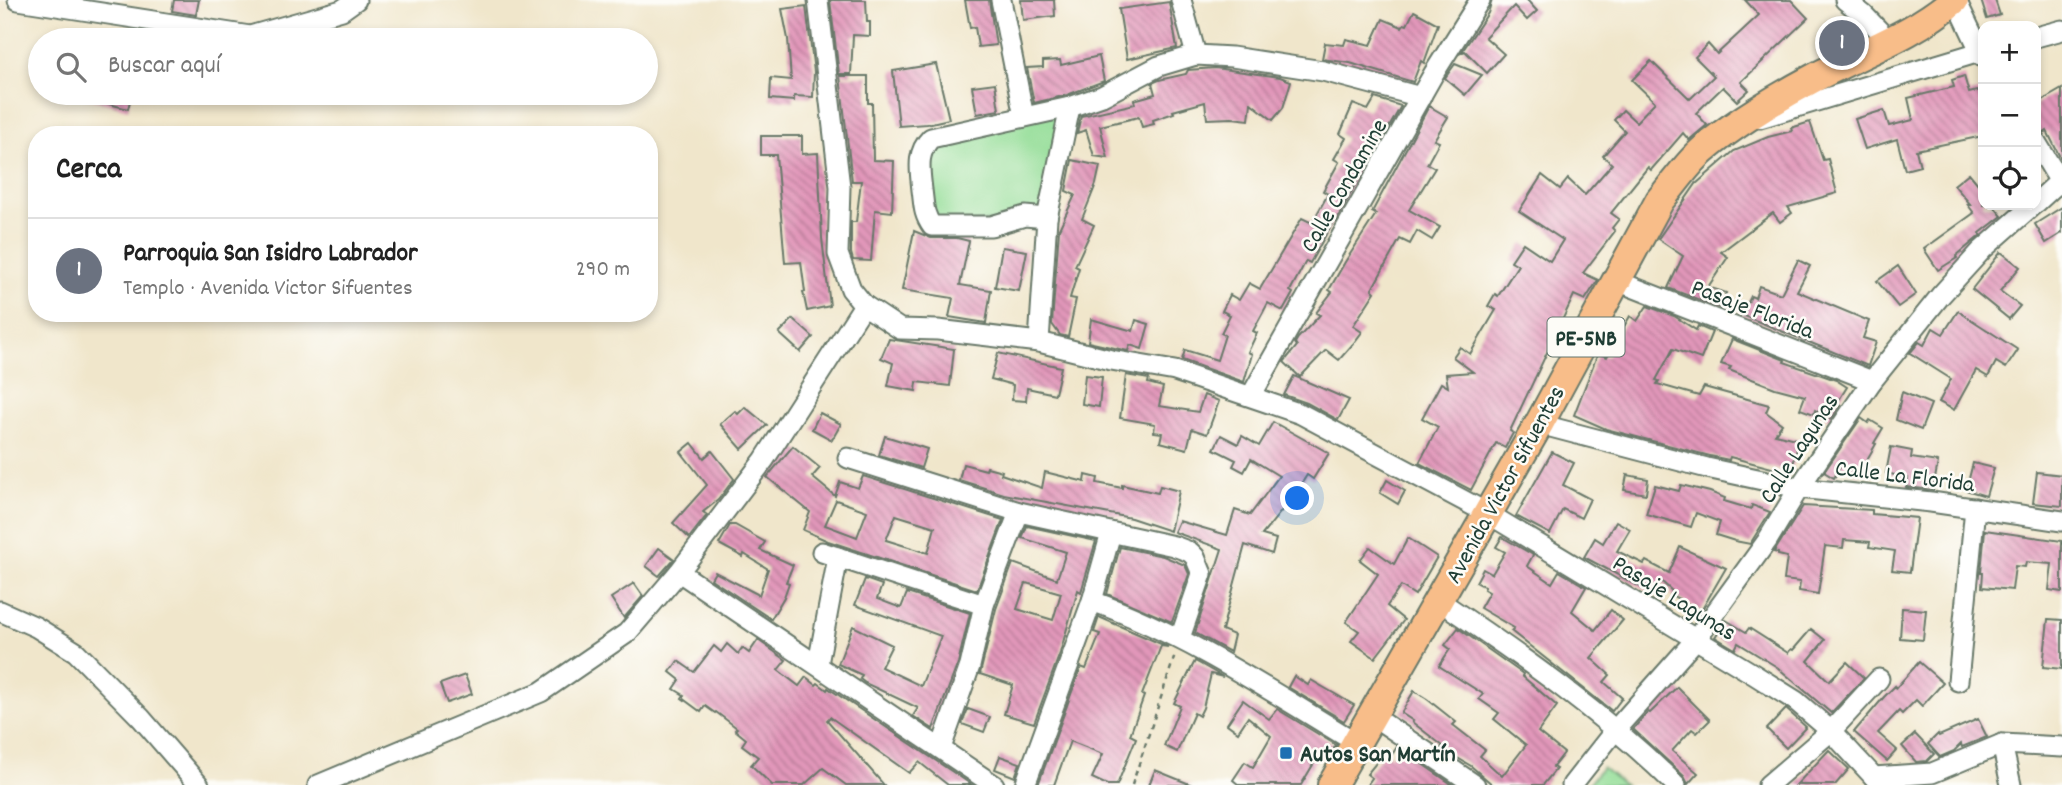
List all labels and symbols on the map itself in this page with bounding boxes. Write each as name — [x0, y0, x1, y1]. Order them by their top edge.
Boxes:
pin: 1 — [1819, 17, 1865, 69]
street label: Calle Condamine — [1294, 113, 1398, 260]
street label: Pasaje Florida — [1686, 272, 1819, 350]
road number: PE-5NB — [1548, 318, 1624, 356]
street label: Avenida Victor Sifuentes — [1438, 380, 1575, 591]
street label: Calle Lagunas — [1752, 388, 1849, 511]
street label: Calle La Florida — [1833, 453, 1977, 503]
your location — [1280, 481, 1314, 515]
street label: Pasaje Lagunas — [1605, 548, 1742, 651]
place label: Autos San Martín — [1300, 739, 1456, 773]
marker: Autos San Martín — [1278, 745, 1294, 761]

